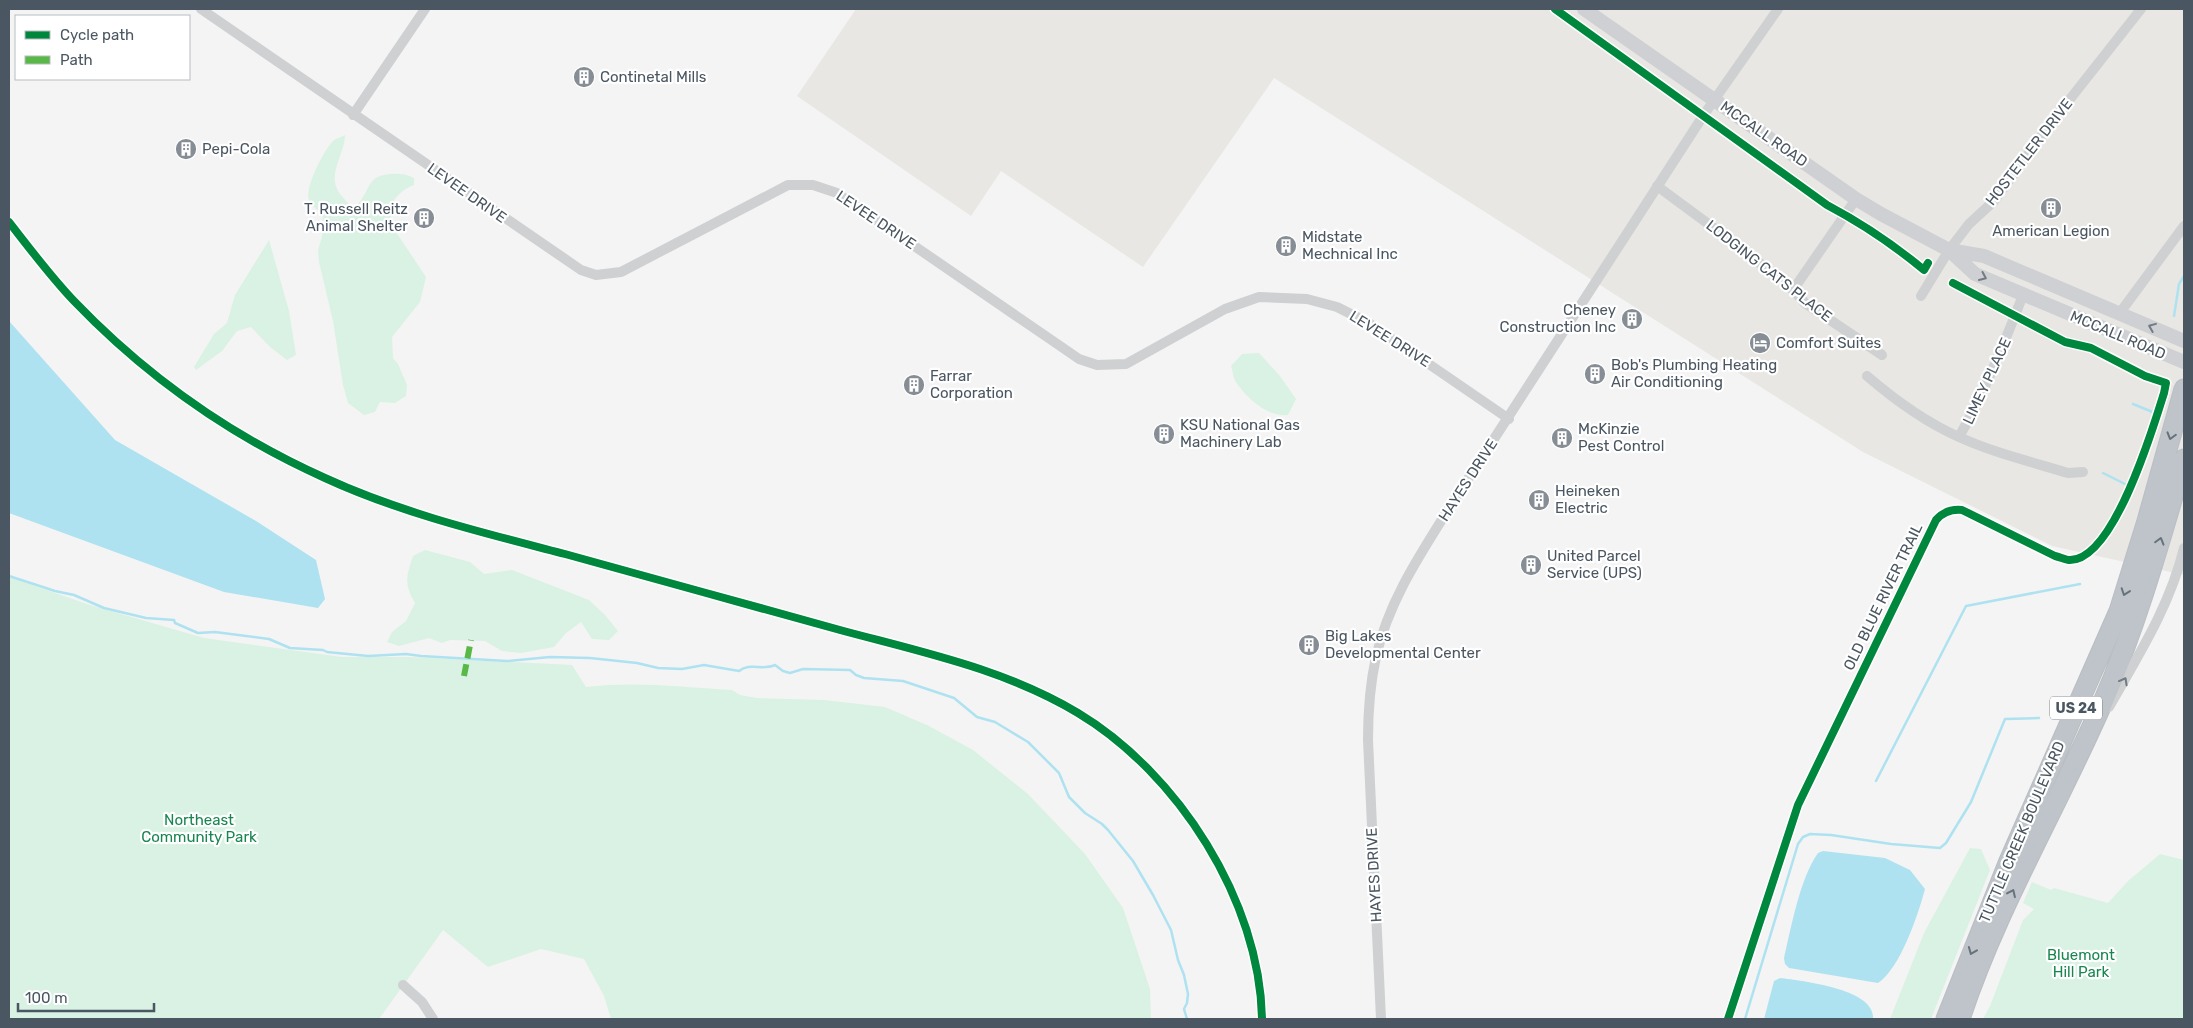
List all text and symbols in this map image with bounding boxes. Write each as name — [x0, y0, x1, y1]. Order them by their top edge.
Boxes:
legend — [15, 15, 190, 80]
text: Cycle path — [60, 26, 134, 44]
text: Path — [60, 51, 93, 69]
building icon: Continetal Mills — [572, 65, 596, 89]
place label: Continetal Mills — [600, 68, 707, 86]
street label: HOSTETLER DRIVE — [1982, 95, 2076, 209]
street label: MCCALL ROAD — [1717, 97, 1811, 171]
building icon: Pepi-Cola — [174, 137, 198, 161]
place label: Pepi-Cola — [202, 140, 270, 158]
street label: LEVEE DRIVE — [424, 159, 510, 227]
street label: LEVEE DRIVE — [833, 187, 919, 253]
building icon: American Legion — [2039, 196, 2063, 220]
place label: T. Russell Reitz Animal Shelter — [304, 200, 408, 235]
building icon: T. Russell Reitz Animal Shelter — [412, 206, 436, 230]
street label: LODGING CATS PLACE — [1702, 216, 1836, 326]
place label: American Legion — [1992, 222, 2110, 240]
place label: Midstate Mechnical Inc — [1302, 228, 1398, 263]
building icon: Midstate Mechnical Inc — [1274, 234, 1298, 258]
one-way arrow — [1978, 271, 1987, 282]
place label: Cheney Construction Inc — [1499, 301, 1616, 336]
street label: LEVEE DRIVE — [1346, 307, 1434, 371]
building icon: Cheney Construction Inc — [1620, 307, 1644, 331]
street label: MCCALL ROAD — [2067, 307, 2169, 363]
one-way arrow — [2148, 323, 2157, 333]
hotel icon: Comfort Suites — [1748, 331, 1772, 355]
place label: Comfort Suites — [1776, 334, 1882, 352]
street label: LIMEY PLACE — [1959, 335, 2015, 427]
place label: Bob's Plumbing Heating Air Conditioning — [1611, 356, 1777, 391]
building icon: Bob's Plumbing Heating Air Conditioning — [1583, 362, 1607, 386]
place label: Farrar Corporation — [930, 367, 1013, 402]
building icon: Farrar Corporation — [902, 373, 926, 397]
place label: KSU National Gas Machinery Lab — [1180, 416, 1300, 451]
place label: McKinzie Pest Control — [1578, 420, 1664, 455]
building icon: KSU National Gas Machinery Lab — [1152, 422, 1176, 446]
building icon: McKinzie Pest Control — [1550, 426, 1574, 450]
one-way arrow — [2166, 432, 2177, 441]
street label: HAYES DRIVE — [1435, 435, 1501, 525]
place label: Heineken Electric — [1555, 482, 1620, 517]
building icon: Heineken Electric — [1527, 488, 1551, 512]
street label: OLD BLUE RIVER TRAIL — [1840, 520, 1927, 673]
one-way arrow — [2155, 537, 2165, 546]
place label: United Parcel Service (UPS) — [1547, 547, 1642, 582]
building icon: United Parcel Service (UPS) — [1519, 553, 1543, 577]
one-way arrow — [2121, 587, 2131, 596]
place label: Big Lakes Developmental Center — [1325, 627, 1481, 662]
building icon: Big Lakes Developmental Center — [1297, 633, 1321, 657]
one-way arrow — [2118, 677, 2128, 686]
road number: US 24 — [2050, 696, 2102, 720]
street label: TUTTLE CREEK BOULEVARD — [1975, 738, 2069, 926]
park label: Northeast Community Park — [141, 811, 257, 846]
street label: HAYES DRIVE — [1363, 827, 1385, 923]
one-way arrow — [2006, 890, 2016, 899]
one-way arrow — [1968, 946, 1978, 955]
park label: Bluemont Hill Park — [2047, 946, 2115, 981]
scale bar — [18, 980, 154, 1012]
text: 100 m — [25, 989, 67, 1007]

